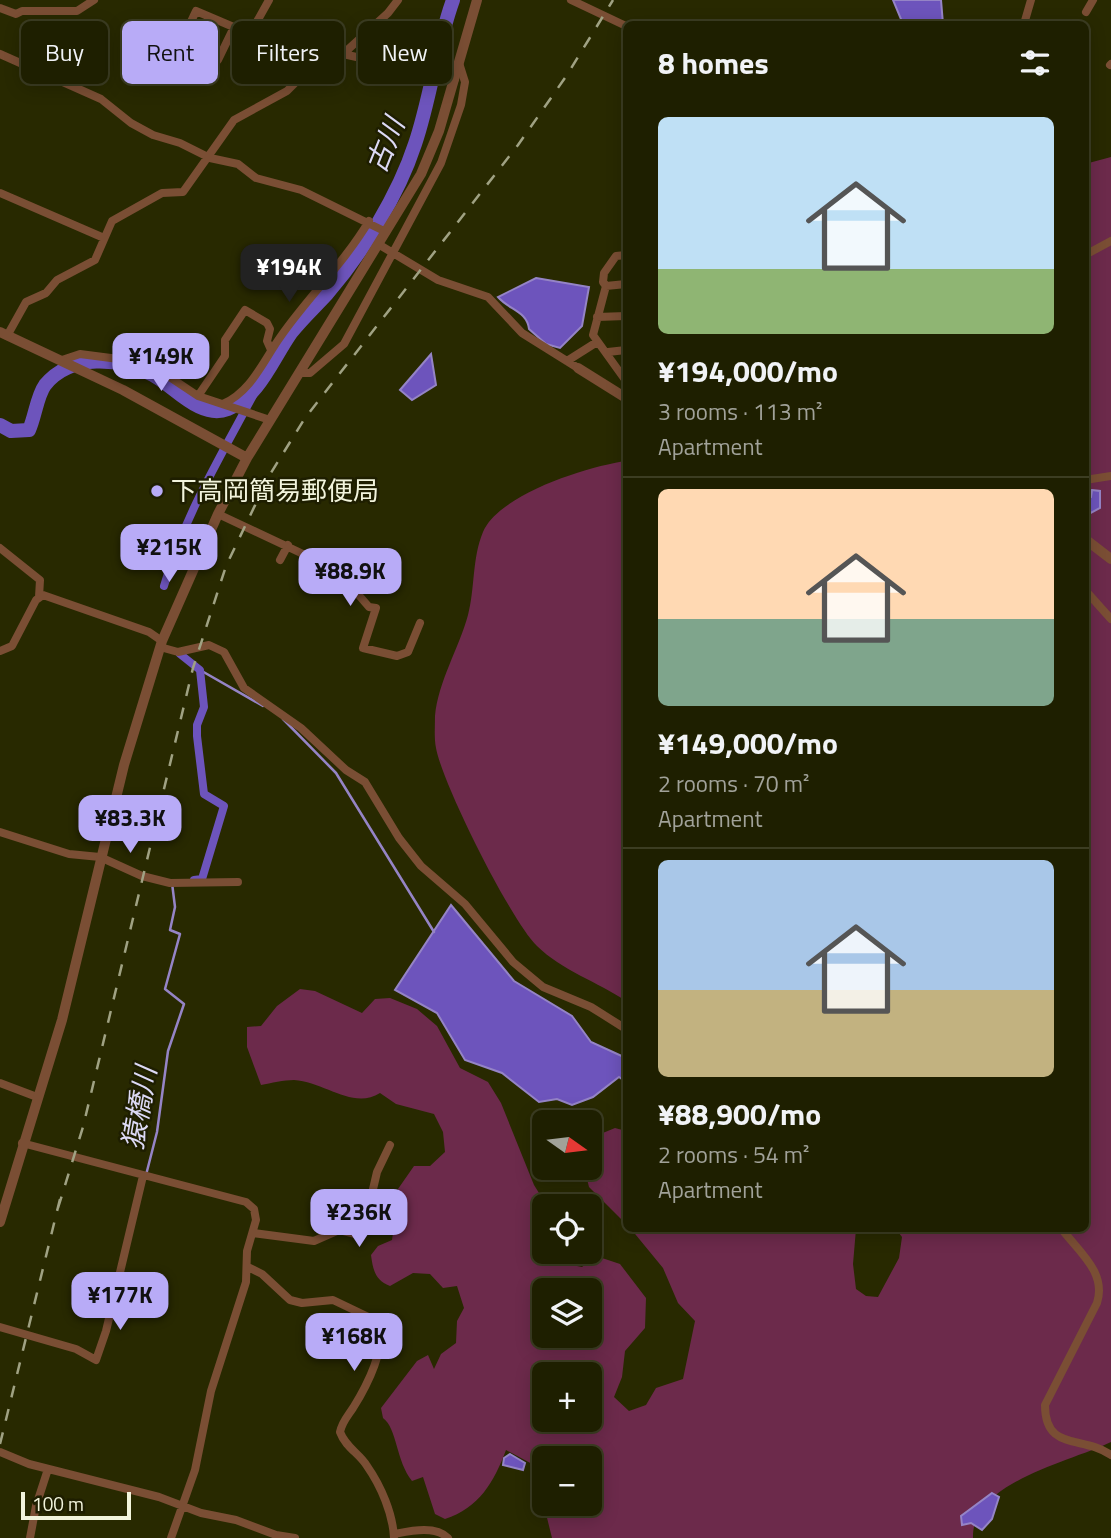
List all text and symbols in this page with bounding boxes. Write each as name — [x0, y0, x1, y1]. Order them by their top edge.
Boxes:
chip: Buy — [21, 21, 108, 84]
chip: Rent — [122, 21, 218, 84]
chip: Filters — [232, 21, 344, 84]
chip: New — [358, 21, 452, 84]
text: 8 homes — [658, 40, 769, 86]
icon: filters — [1016, 44, 1054, 82]
water label: 古川 — [354, 108, 416, 179]
icon: home — [793, 163, 919, 289]
pin: ¥194K — [240, 244, 338, 304]
text: ¥194K — [256, 249, 322, 284]
pin: ¥149K — [112, 334, 210, 393]
text: ¥149K — [128, 338, 194, 373]
text: ¥194,000/mo — [658, 348, 838, 394]
text: 3 rooms · 113 m² — [658, 394, 822, 429]
text: Apartment — [658, 429, 763, 464]
place label: 下高岡簡易郵便局 — [171, 471, 379, 510]
marker: 下高岡簡易郵便局 — [149, 483, 165, 499]
pin: ¥215K — [120, 524, 218, 584]
text: ¥215K — [136, 529, 202, 564]
icon: home — [793, 535, 919, 661]
pin: ¥88.9K — [293, 548, 407, 608]
text: ¥88.9K — [314, 553, 386, 588]
text: ¥149,000/mo — [658, 720, 838, 766]
text: 2 rooms · 70 m² — [658, 766, 809, 801]
pin: ¥83.3K — [73, 796, 187, 855]
text: ¥83.3K — [94, 800, 166, 835]
text: Apartment — [658, 801, 763, 836]
icon: home — [793, 906, 919, 1032]
water label: 猿橋川 — [110, 1060, 167, 1153]
text: ¥88,900/mo — [658, 1091, 821, 1137]
north arrow — [532, 1110, 602, 1180]
map controls — [532, 1110, 602, 1516]
text: 2 rooms · 54 m² — [658, 1137, 809, 1172]
text: Apartment — [658, 1172, 763, 1207]
pin: ¥236K — [310, 1190, 408, 1249]
text: ¥236K — [326, 1194, 392, 1229]
button: locate — [532, 1194, 602, 1264]
pin: ¥177K — [71, 1272, 169, 1332]
text: ¥177K — [87, 1277, 153, 1312]
button: layers — [532, 1278, 602, 1348]
pin: ¥168K — [305, 1314, 403, 1373]
text: ¥168K — [321, 1318, 387, 1353]
button: + — [532, 1362, 602, 1432]
button: − — [532, 1446, 602, 1516]
scale bar — [21, 1489, 131, 1521]
text: 100 m — [32, 1489, 84, 1518]

